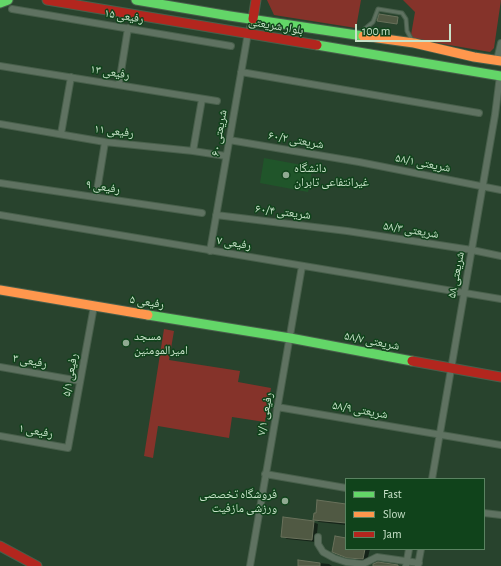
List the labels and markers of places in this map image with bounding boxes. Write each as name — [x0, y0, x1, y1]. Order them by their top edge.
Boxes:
place label: دانشگاه غیرانتفاعی تابران — [294, 161, 369, 189]
marker: دانشگاه غیرانتفاعی تابران — [281, 170, 291, 180]
place label: مسجد امیرالمومنین — [134, 329, 188, 357]
marker: مسجد امیرالمومنین — [121, 338, 131, 348]
place label: فروشگاه تخصصی ورزشی مازفیت — [199, 487, 277, 515]
marker: فروشگاه تخصصی ورزشی مازفیت — [280, 496, 290, 506]

